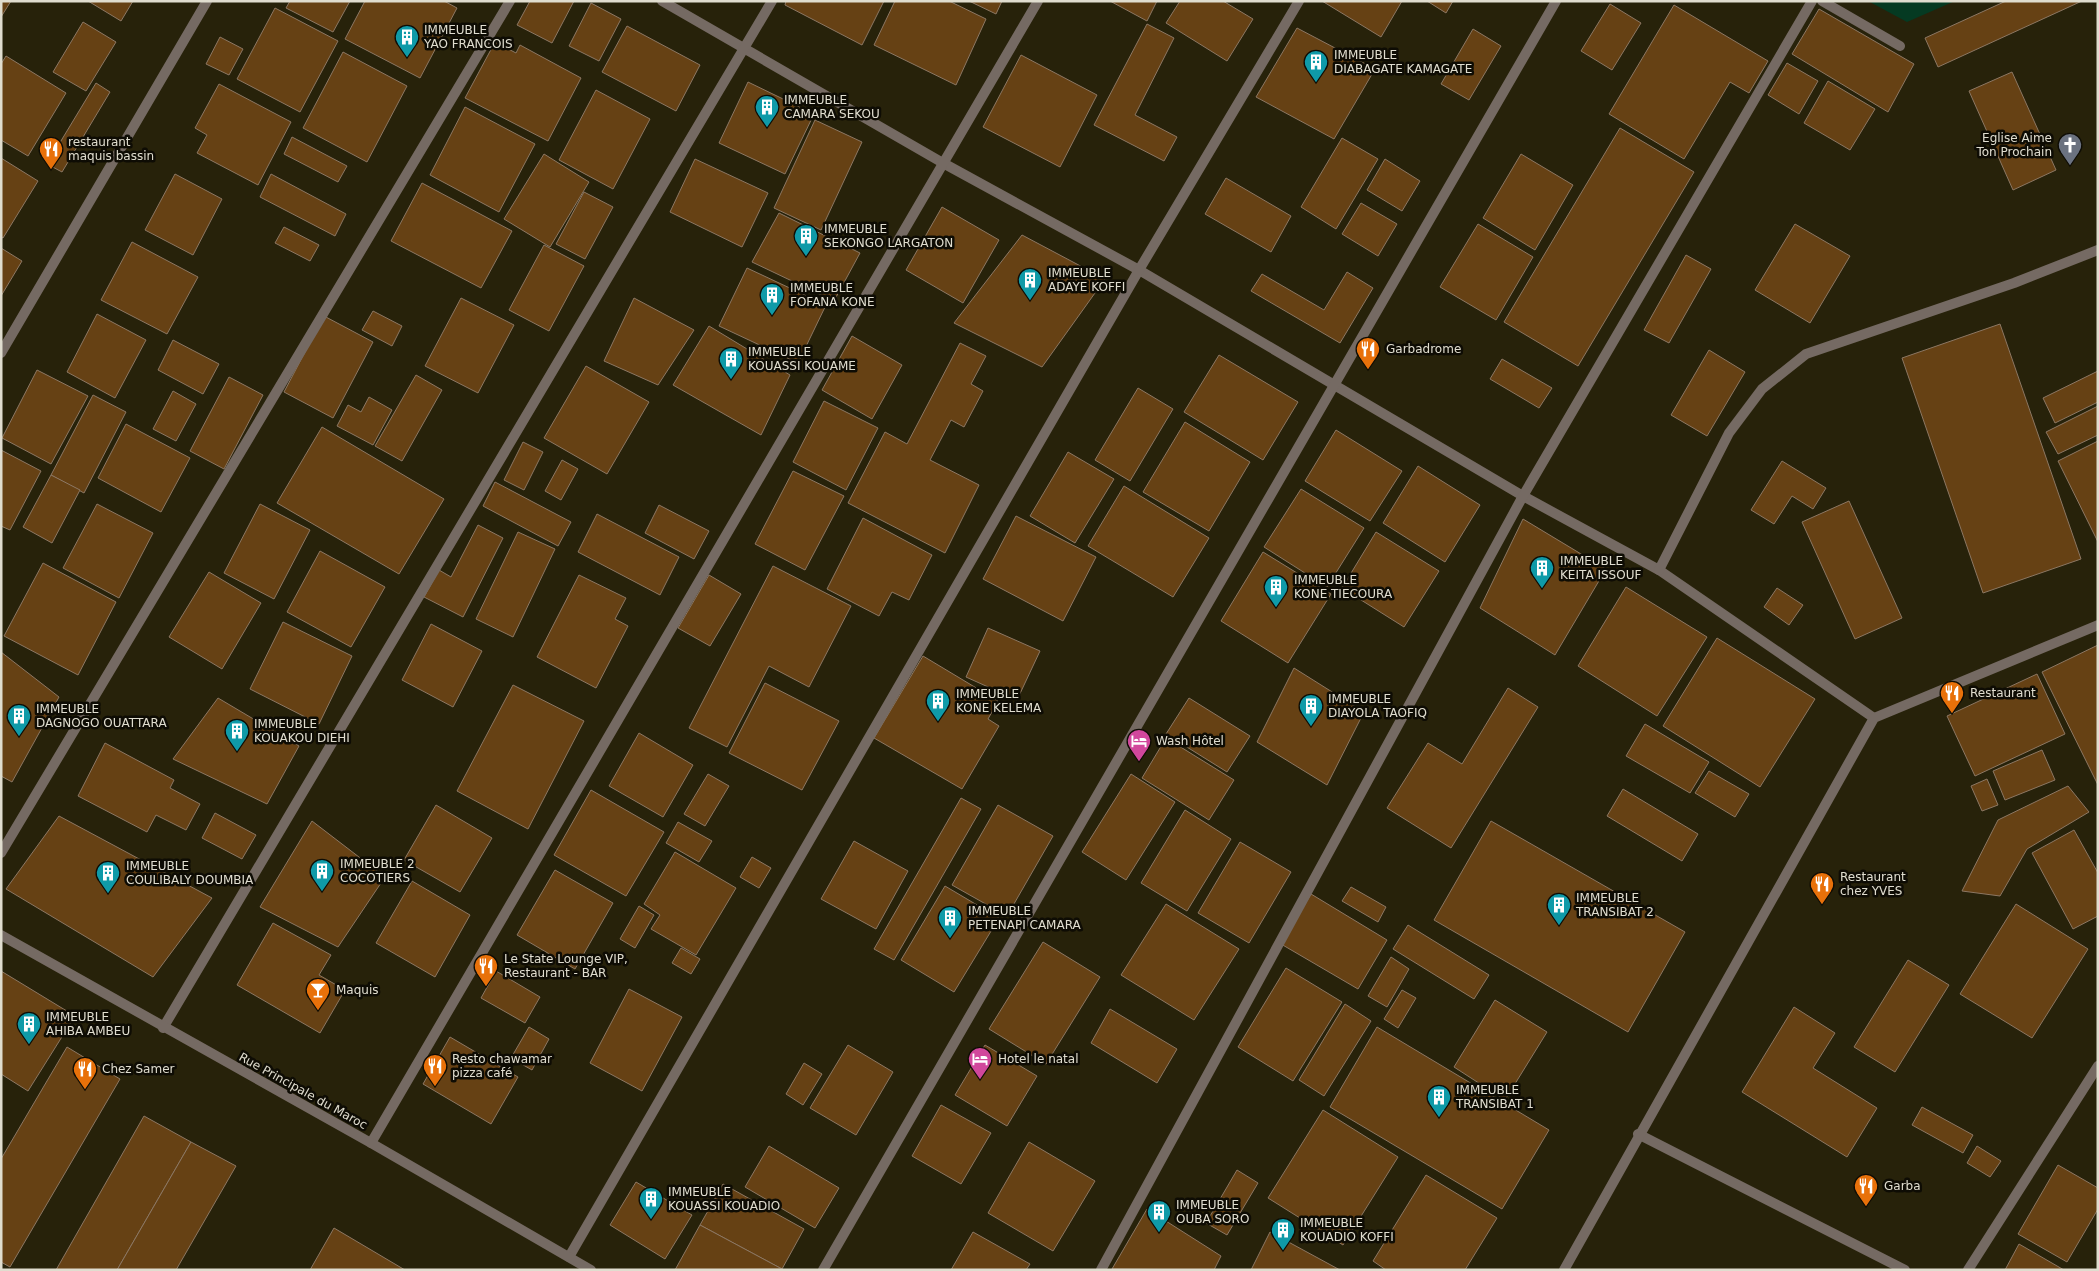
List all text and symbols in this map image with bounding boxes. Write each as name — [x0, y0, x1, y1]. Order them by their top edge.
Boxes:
place label: IMMEUBLE YAO FRANCOIS — [423, 23, 513, 51]
building icon: IMMEUBLE YAO FRANCOIS — [394, 24, 420, 58]
place label: IMMEUBLE DIABAGATE KAMAGATE — [1334, 48, 1472, 76]
building icon: IMMEUBLE DIABAGATE KAMAGATE — [1303, 49, 1329, 83]
place label: IMMEUBLE CAMARA SEKOU — [784, 93, 880, 121]
building icon: IMMEUBLE CAMARA SEKOU — [754, 94, 780, 128]
place label: Eglise Aime Ton Prochain — [1975, 131, 2052, 159]
church icon: Eglise Aime Ton Prochain — [2057, 132, 2083, 166]
place label: restaurant maquis bassin — [68, 135, 154, 163]
restaurant icon: restaurant maquis bassin — [38, 136, 64, 170]
place label: IMMEUBLE SEKONGO LARGATON — [824, 222, 953, 250]
building icon: IMMEUBLE SEKONGO LARGATON — [793, 223, 819, 257]
place label: IMMEUBLE ADAYE KOFFI — [1048, 266, 1125, 294]
building icon: IMMEUBLE ADAYE KOFFI — [1017, 267, 1043, 301]
place label: IMMEUBLE FOFANA KONE — [790, 281, 875, 309]
building icon: IMMEUBLE FOFANA KONE — [759, 282, 785, 316]
restaurant icon: Garbadrome — [1355, 336, 1381, 370]
place label: Garbadrome — [1386, 342, 1461, 356]
place label: IMMEUBLE KOUASSI KOUAME — [748, 345, 856, 373]
building icon: IMMEUBLE KOUASSI KOUAME — [718, 346, 744, 380]
place label: IMMEUBLE KEITA ISSOUF — [1560, 554, 1641, 582]
building icon: IMMEUBLE KEITA ISSOUF — [1529, 555, 1555, 589]
place label: IMMEUBLE KONE TIECOURA — [1294, 573, 1393, 601]
building icon: IMMEUBLE KONE TIECOURA — [1263, 574, 1289, 608]
restaurant icon: Restaurant — [1939, 680, 1965, 714]
place label: Restaurant — [1970, 686, 2036, 700]
place label: IMMEUBLE KONE KELEMA — [956, 687, 1042, 715]
building icon: IMMEUBLE KONE KELEMA — [925, 688, 951, 722]
place label: IMMEUBLE DIAYOLA TAOFIQ — [1328, 692, 1427, 720]
building icon: IMMEUBLE DIAYOLA TAOFIQ — [1298, 693, 1324, 727]
place label: IMMEUBLE DAGNOGO OUATTARA — [36, 702, 167, 730]
building icon: IMMEUBLE DAGNOGO OUATTARA — [6, 703, 32, 737]
place label: IMMEUBLE KOUAKOU DIEHI — [254, 717, 350, 745]
building icon: IMMEUBLE KOUAKOU DIEHI — [224, 718, 250, 752]
hotel icon: Wash Hôtel — [1126, 728, 1152, 762]
place label: Wash Hôtel — [1156, 734, 1224, 748]
place label: IMMEUBLE 2 COCOTIERS — [340, 857, 415, 885]
building icon: IMMEUBLE 2 COCOTIERS — [309, 858, 335, 892]
place label: IMMEUBLE COULIBALY DOUMBIA — [126, 859, 254, 887]
building icon: IMMEUBLE COULIBALY DOUMBIA — [95, 860, 121, 894]
place label: Restaurant chez YVES — [1840, 870, 1906, 898]
restaurant icon: Restaurant chez YVES — [1809, 871, 1835, 905]
place label: IMMEUBLE TRANSIBAT 2 — [1575, 891, 1654, 919]
building icon: IMMEUBLE TRANSIBAT 2 — [1546, 892, 1572, 926]
place label: IMMEUBLE PETENAPI CAMARA — [968, 904, 1082, 932]
building icon: IMMEUBLE PETENAPI CAMARA — [937, 905, 963, 939]
place label: Le State Lounge VIP, Restaurant - BAR — [504, 952, 628, 980]
restaurant icon: Le State Lounge VIP, Restaurant - BAR — [473, 953, 499, 987]
bar icon: Maquis — [305, 977, 331, 1011]
place label: Maquis — [336, 983, 379, 997]
place label: IMMEUBLE AHIBA AMBEU — [46, 1010, 130, 1038]
building icon: IMMEUBLE AHIBA AMBEU — [16, 1011, 42, 1045]
hotel icon: Hotel le natal — [967, 1046, 993, 1080]
street label: Rue Principale du Maroc — [237, 1050, 369, 1132]
place label: Resto chawamar pizza café — [452, 1052, 552, 1080]
place label: Hotel le natal — [998, 1052, 1078, 1066]
restaurant icon: Resto chawamar pizza café — [422, 1053, 448, 1087]
restaurant icon: Chez Samer — [72, 1056, 98, 1090]
place label: Chez Samer — [102, 1062, 175, 1076]
place label: IMMEUBLE TRANSIBAT 1 — [1455, 1083, 1534, 1111]
building icon: IMMEUBLE TRANSIBAT 1 — [1426, 1084, 1452, 1118]
restaurant icon: Garba — [1853, 1173, 1879, 1207]
place label: Garba — [1884, 1179, 1921, 1193]
place label: IMMEUBLE KOUASSI KOUADIO — [668, 1185, 780, 1213]
building icon: IMMEUBLE KOUASSI KOUADIO — [638, 1186, 664, 1220]
place label: IMMEUBLE OUBA SORO — [1176, 1198, 1249, 1226]
building icon: IMMEUBLE OUBA SORO — [1146, 1199, 1172, 1233]
place label: IMMEUBLE KOUADIO KOFFI — [1300, 1216, 1394, 1244]
building icon: IMMEUBLE KOUADIO KOFFI — [1270, 1217, 1296, 1251]

